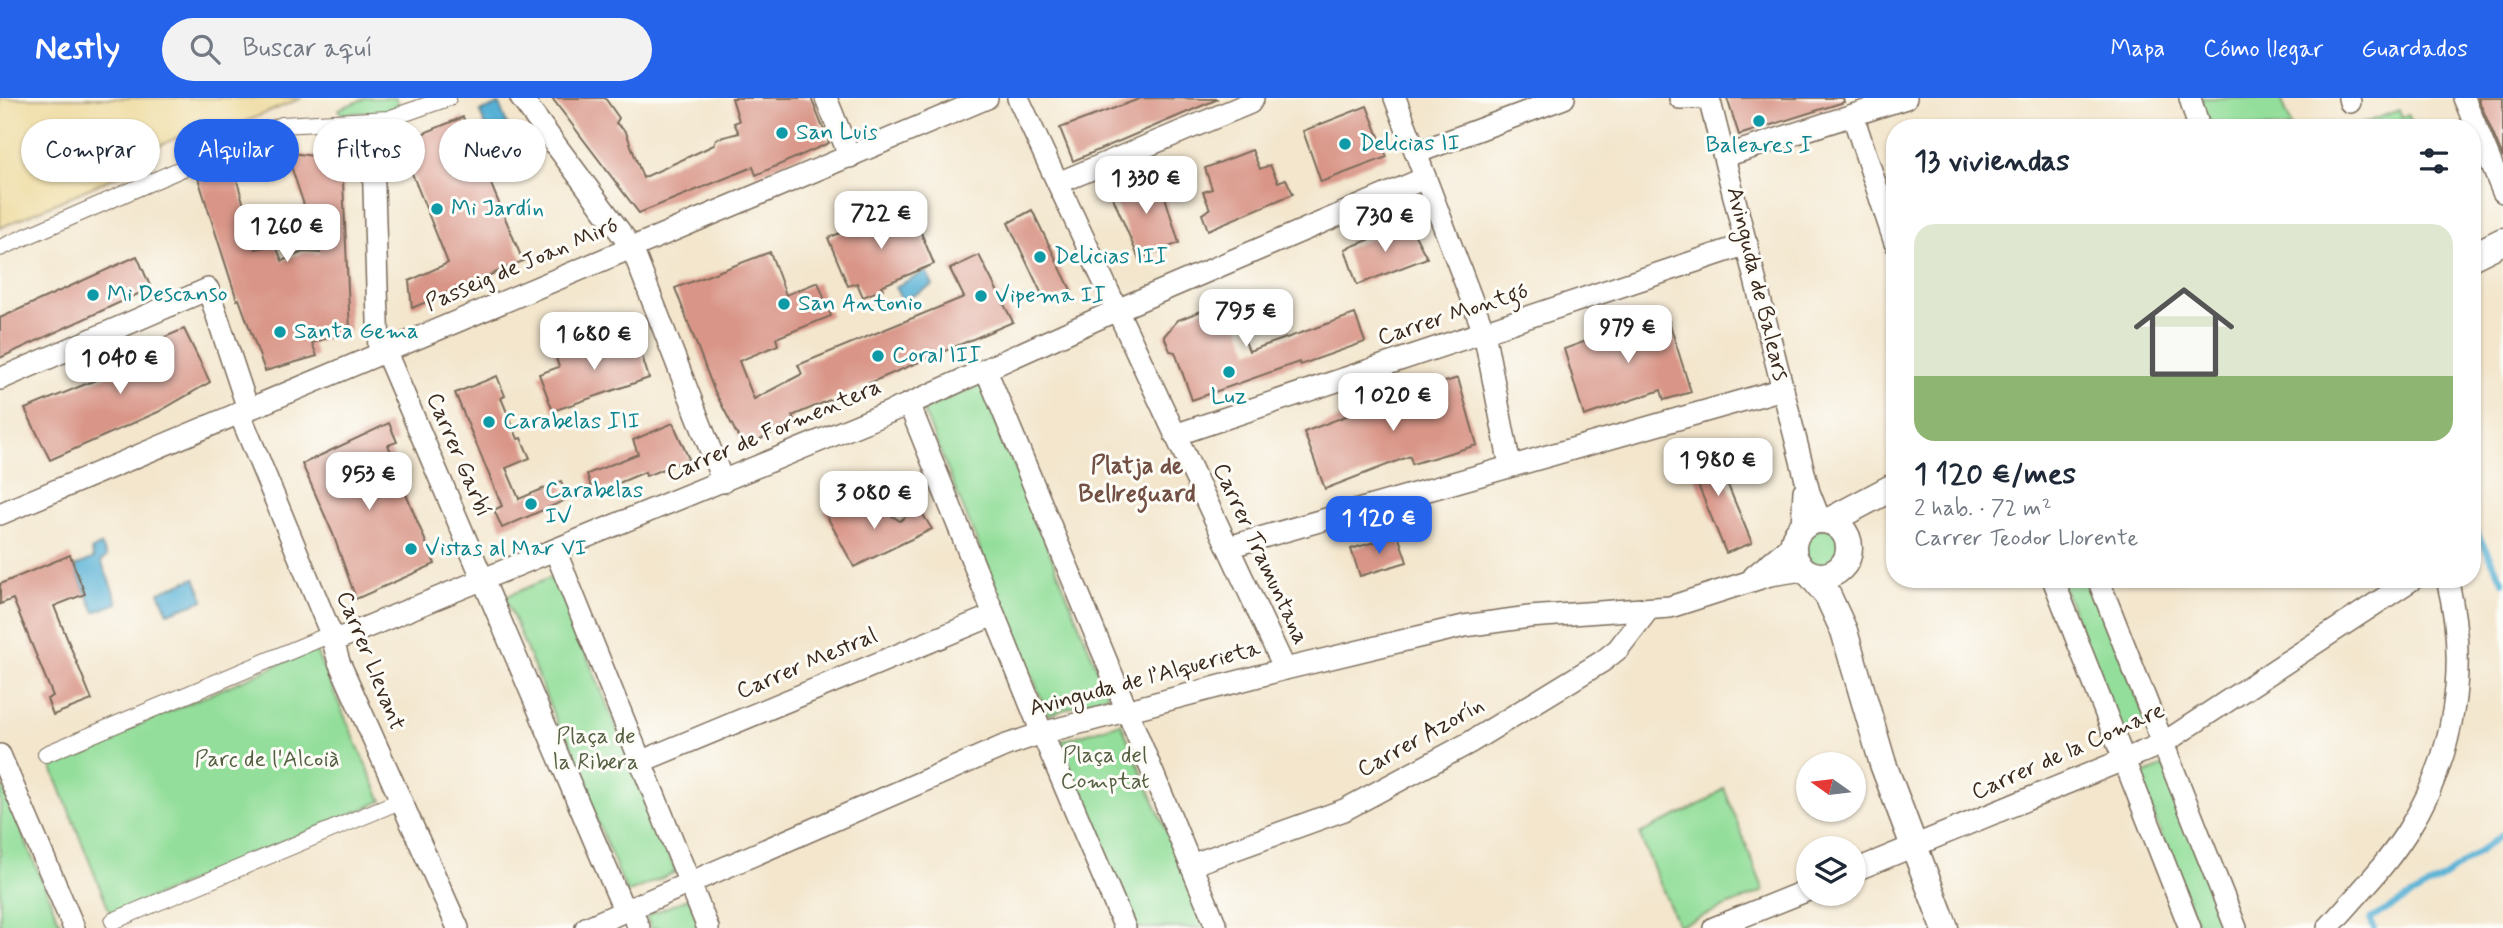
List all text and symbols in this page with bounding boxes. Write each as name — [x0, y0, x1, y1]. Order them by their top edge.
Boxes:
search box — [162, 18, 652, 81]
text: Nestly — [35, 27, 120, 71]
icon: search — [186, 30, 224, 68]
text: Buscar aquí — [242, 32, 373, 66]
text: Mapa — [2110, 34, 2165, 65]
text: Cómo llegar — [2203, 34, 2323, 65]
text: Guardados — [2361, 34, 2468, 65]
marker: Baleares I — [1751, 113, 1767, 129]
place label: San Luis — [796, 118, 878, 148]
chip: Comprar — [21, 119, 160, 182]
chip: Alquilar — [174, 119, 299, 182]
chip: Filtros — [313, 119, 425, 182]
chip: Nuevo — [439, 119, 546, 182]
marker: San Luis — [774, 125, 790, 141]
place label: Delicias II — [1359, 129, 1460, 159]
place label: Baleares I — [1705, 131, 1813, 161]
marker: Delicias II — [1337, 136, 1353, 152]
text: 13 viviendas — [1914, 142, 2070, 181]
icon: filters — [2415, 142, 2453, 180]
pin: 1 330 € — [1081, 156, 1211, 216]
text: 1 330 € — [1111, 164, 1181, 194]
street label: Avinguda de Balears — [1716, 184, 1796, 385]
pin: 722 € — [832, 192, 930, 251]
place label: Mi Jardín — [451, 194, 544, 224]
pin: 730 € — [1336, 194, 1434, 254]
text: 722 € — [850, 199, 912, 229]
marker: Mi Jardín — [429, 201, 445, 217]
text: 730 € — [1356, 202, 1414, 232]
pin: 1 260 € — [222, 204, 352, 264]
street label: Passeig de Joan Miró — [421, 211, 623, 319]
text: 1 260 € — [250, 212, 324, 242]
place label: Delicias III — [1054, 242, 1168, 272]
marker: Delicias III — [1032, 249, 1048, 265]
icon: home — [2121, 269, 2247, 395]
street label: Carrer Montgó — [1374, 277, 1533, 355]
place label: Mi Descanso — [107, 280, 228, 310]
place label: Vipema II — [995, 281, 1106, 311]
marker: Mi Descanso — [85, 287, 101, 303]
marker: Vipema II — [973, 288, 989, 304]
place label: San Antonio — [798, 289, 922, 319]
pin: 795 € — [1197, 289, 1295, 349]
marker: San Antonio — [776, 296, 792, 312]
text: 795 € — [1215, 297, 1277, 327]
pin: 979 € — [1579, 306, 1677, 365]
pin: 1 680 € — [529, 313, 659, 372]
text: 979 € — [1600, 313, 1656, 343]
place label: Santa Gema — [294, 317, 419, 347]
text: 1 680 € — [556, 320, 632, 350]
marker: Santa Gema — [272, 324, 288, 340]
pin: 1 040 € — [55, 336, 185, 396]
place label: Coral III — [892, 341, 981, 371]
text: 1 040 € — [81, 344, 159, 374]
marker: Coral III — [870, 348, 886, 364]
marker: Luz — [1221, 364, 1237, 380]
street label: Carrer de Formentera — [662, 372, 886, 490]
pin: 1 020 € — [1328, 374, 1458, 433]
text: 1 020 € — [1354, 381, 1432, 411]
place label: Luz — [1211, 382, 1247, 412]
street label: Carrer Garbí — [418, 388, 498, 522]
place label: Carabelas III — [503, 407, 640, 437]
marker: Carabelas III — [481, 414, 497, 430]
pin: 1 980 € — [1653, 438, 1783, 498]
text: 1 980 € — [1680, 446, 1756, 476]
district label: Platja de Bellreguard — [1078, 451, 1196, 513]
pin: 953 € — [320, 452, 418, 512]
text: 1 120 €/mes — [1914, 455, 2076, 494]
street label: Carrer Tramuntana — [1205, 458, 1315, 650]
text: 953 € — [342, 460, 396, 490]
pin: 3 080 € — [809, 472, 939, 531]
place label: Carabelas IV — [545, 476, 643, 532]
text: 3 080 € — [836, 479, 912, 509]
text: 2 hab. · 72 m² — [1914, 494, 2052, 524]
marker: Carabelas IV — [523, 496, 539, 512]
pin: 1 120 € — [1314, 496, 1444, 556]
text: 1 120 € — [1342, 504, 1416, 534]
text: Carrer Teodor Llorente — [1914, 524, 2138, 554]
place label: Vistas al Mar VI — [425, 534, 587, 564]
marker: Vistas al Mar VI — [403, 541, 419, 557]
street label: Carrer Llevant — [328, 587, 412, 735]
street label: Carrer Mestral — [732, 621, 882, 707]
street label: Avinguda de l’Alquerieta — [1026, 634, 1265, 726]
street label: Carrer Azorín — [1352, 691, 1490, 785]
street label: Carrer de la Comare — [1967, 696, 2169, 808]
park label: Plaça de la Ribera — [553, 722, 639, 778]
park label: Plaça del Comptat — [1060, 741, 1150, 797]
park label: Parc de l'Alcoià — [194, 745, 340, 775]
north arrow — [1796, 752, 1866, 822]
map controls — [1796, 752, 1866, 906]
button: layers — [1796, 836, 1866, 906]

